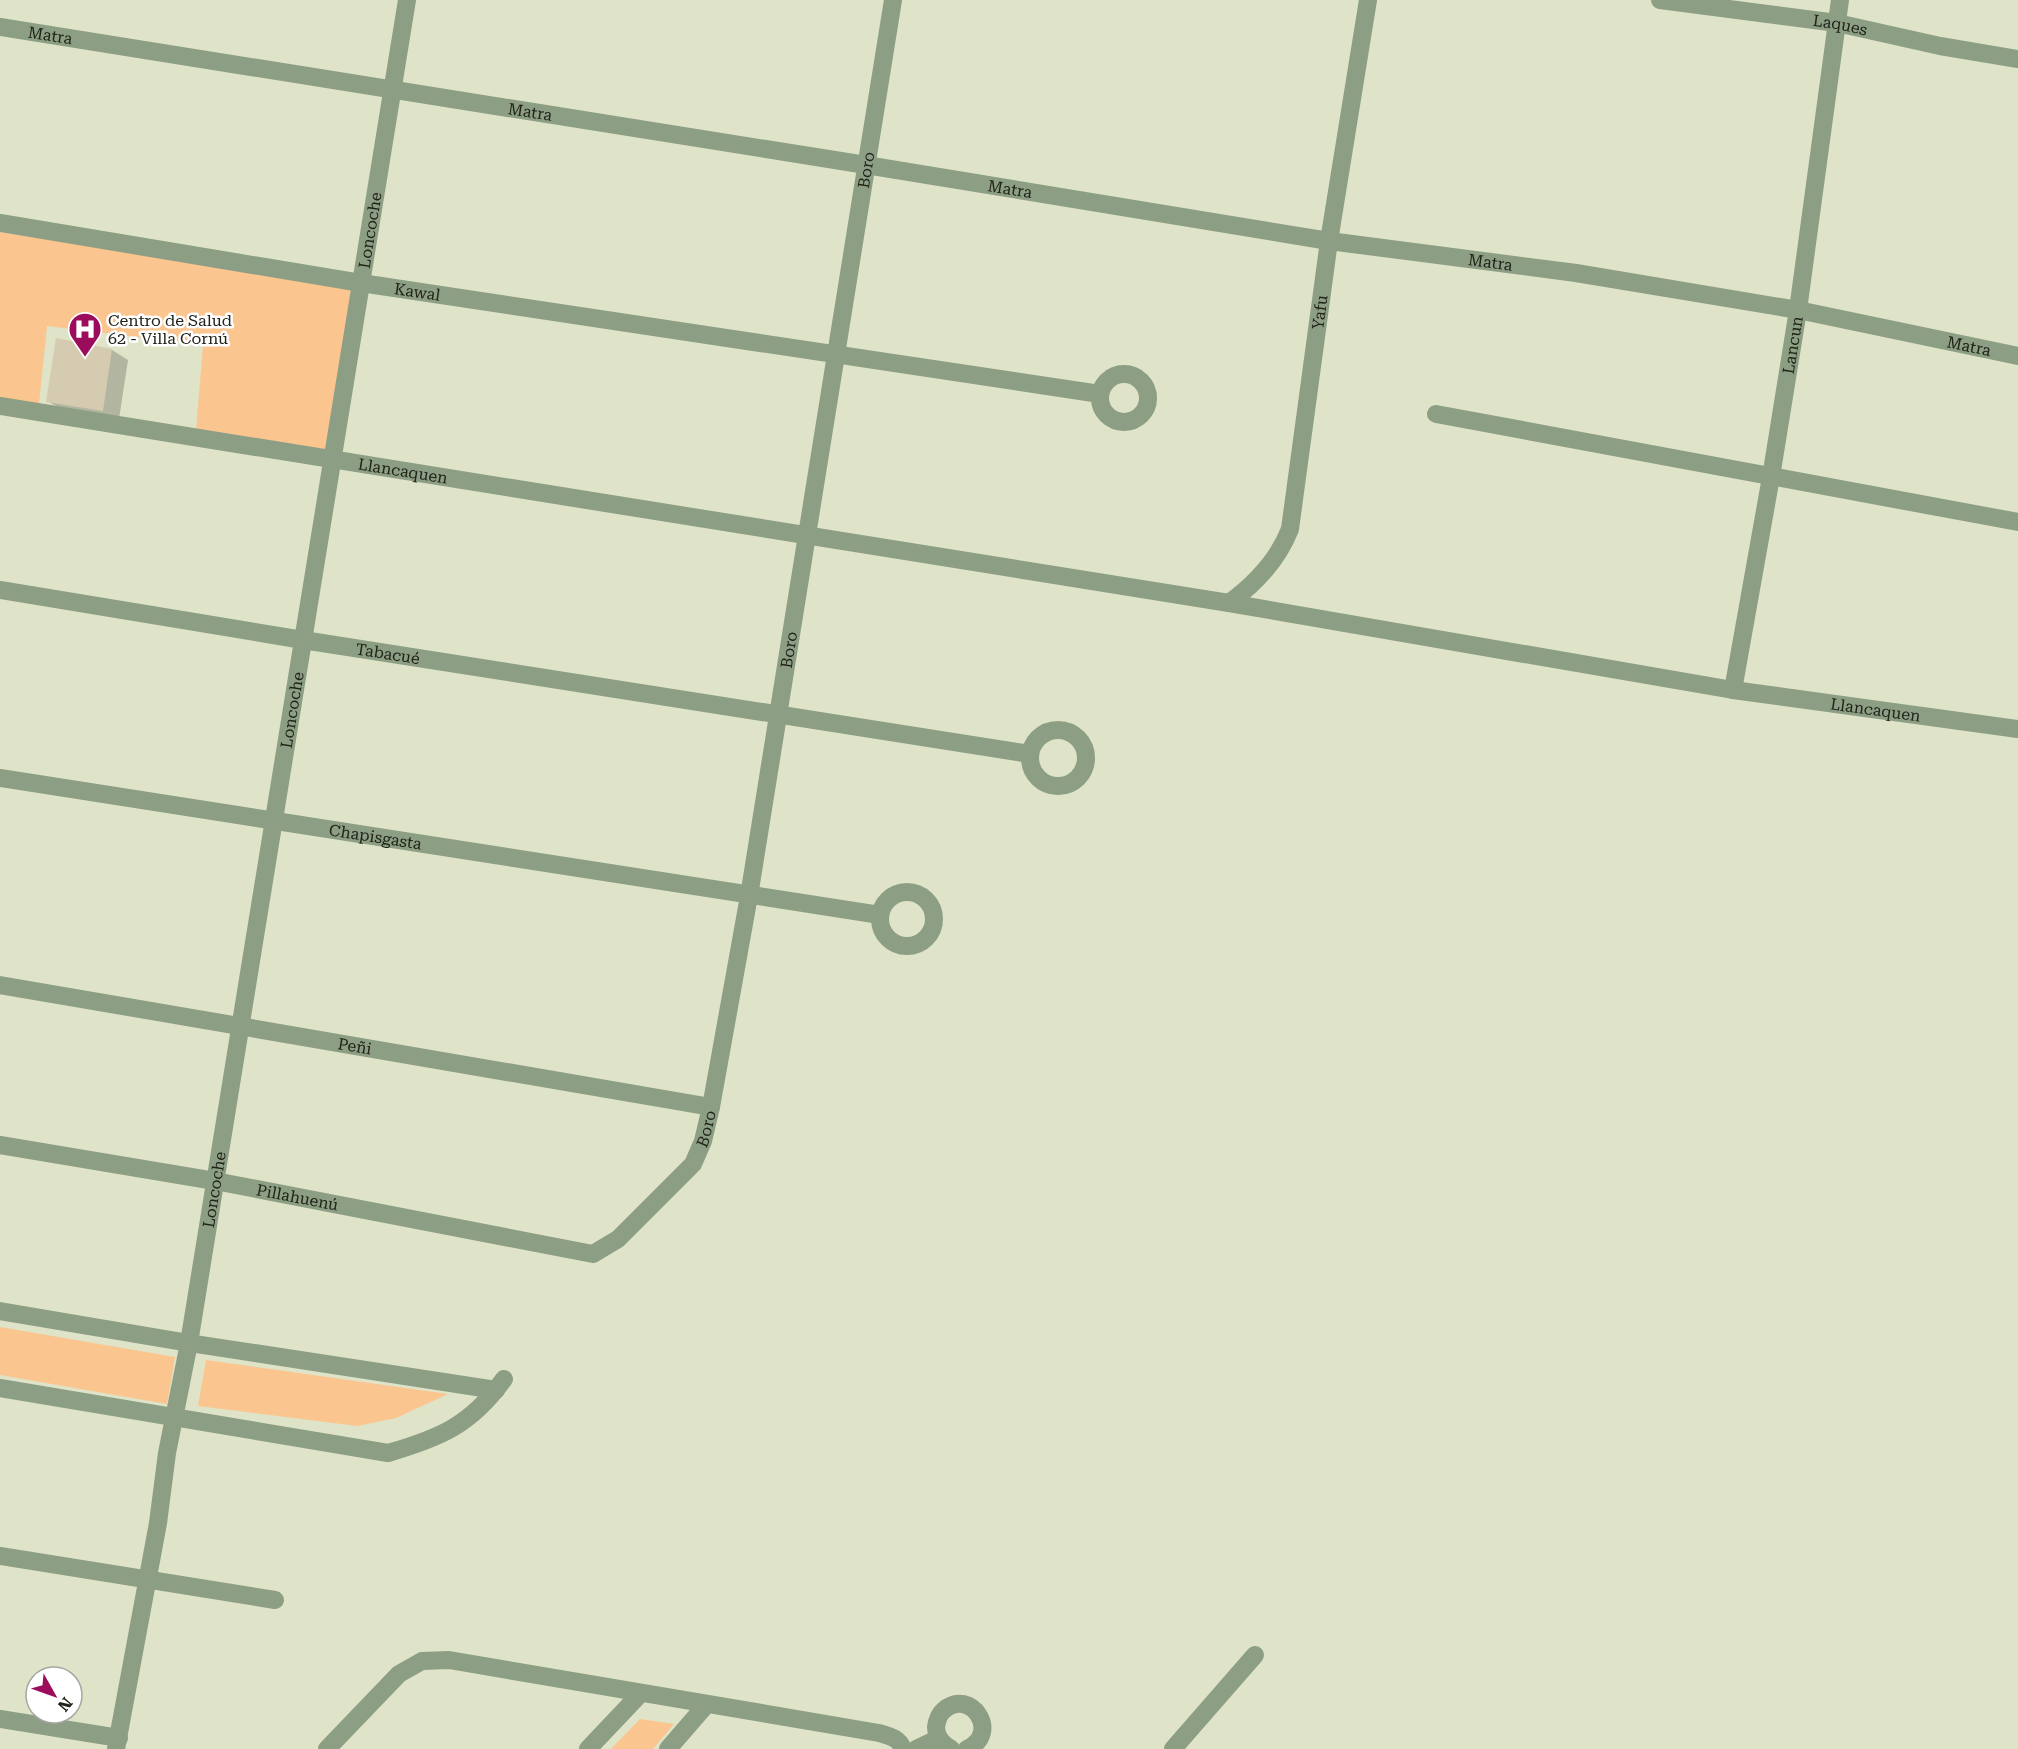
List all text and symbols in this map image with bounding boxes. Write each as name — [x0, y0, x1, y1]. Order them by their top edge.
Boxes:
street label: Laques — [1812, 11, 1870, 40]
street label: Matra — [27, 23, 74, 48]
street label: Matra — [507, 99, 554, 125]
street label: Boro — [854, 150, 879, 190]
street label: Matra — [986, 176, 1034, 202]
street label: Loncoche — [355, 191, 386, 270]
street label: Matra — [1467, 250, 1514, 275]
street label: Kawal — [393, 279, 442, 305]
street label: Yafu — [1308, 294, 1332, 331]
hospital icon: Centro de Salud 62 - Villa Cornú — [67, 311, 103, 358]
place label: Centro de Salud 62 - Villa Cornú — [108, 311, 232, 348]
street label: Lancun — [1779, 315, 1807, 375]
street label: Matra — [1945, 332, 1993, 360]
street label: Llancaquen — [357, 455, 449, 488]
street label: Boro — [777, 630, 801, 670]
street label: Tabacué — [354, 639, 421, 668]
street label: Loncoche — [277, 670, 308, 750]
street label: Llancaquen — [1829, 694, 1922, 726]
street label: Chapisgasta — [328, 820, 423, 854]
street label: Peñi — [336, 1034, 373, 1059]
street label: Boro — [692, 1108, 720, 1150]
street label: Loncoche — [199, 1150, 230, 1229]
street label: Pillahuenú — [255, 1180, 340, 1215]
north arrow — [24, 1665, 84, 1725]
text: N — [54, 1693, 76, 1715]

